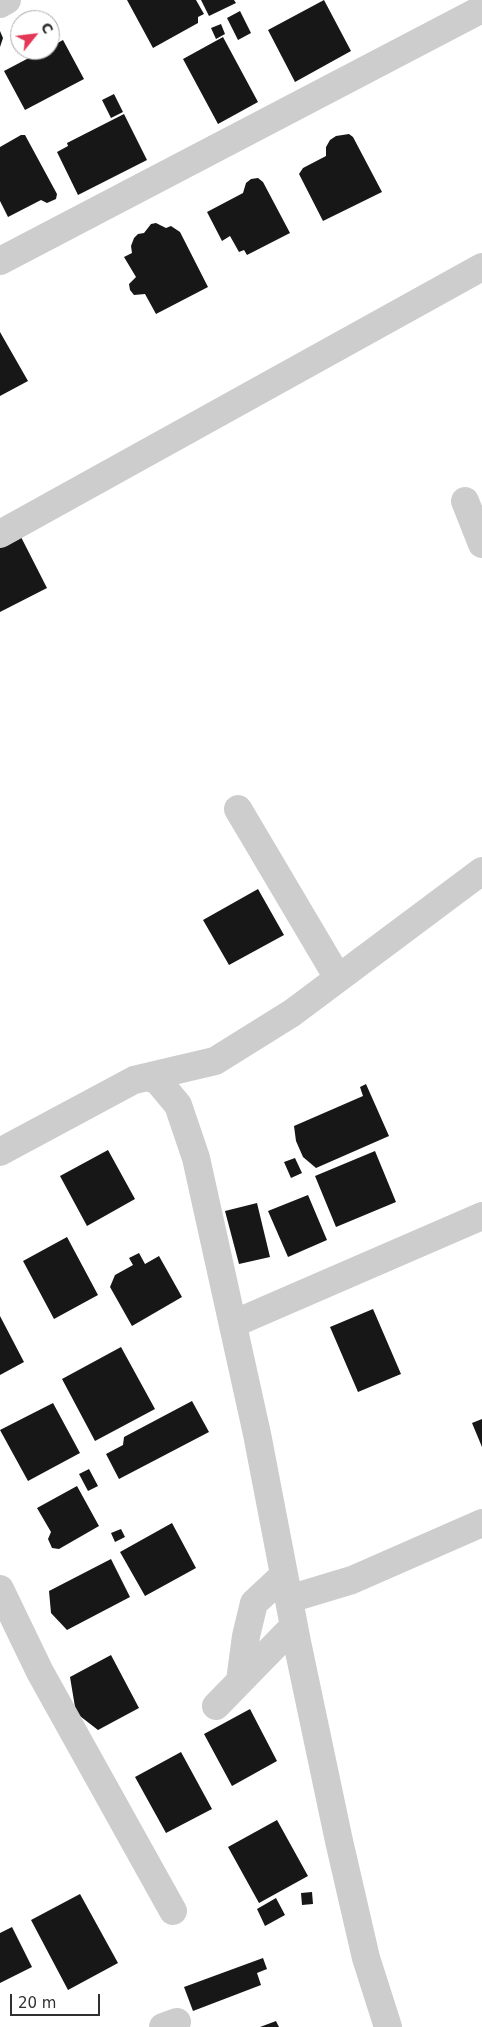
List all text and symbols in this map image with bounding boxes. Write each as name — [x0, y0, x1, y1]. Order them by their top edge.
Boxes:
north arrow — [10, 10, 60, 60]
text: С — [38, 20, 57, 37]
scale bar — [12, 1984, 102, 2016]
text: 20 m — [18, 1994, 56, 2012]

